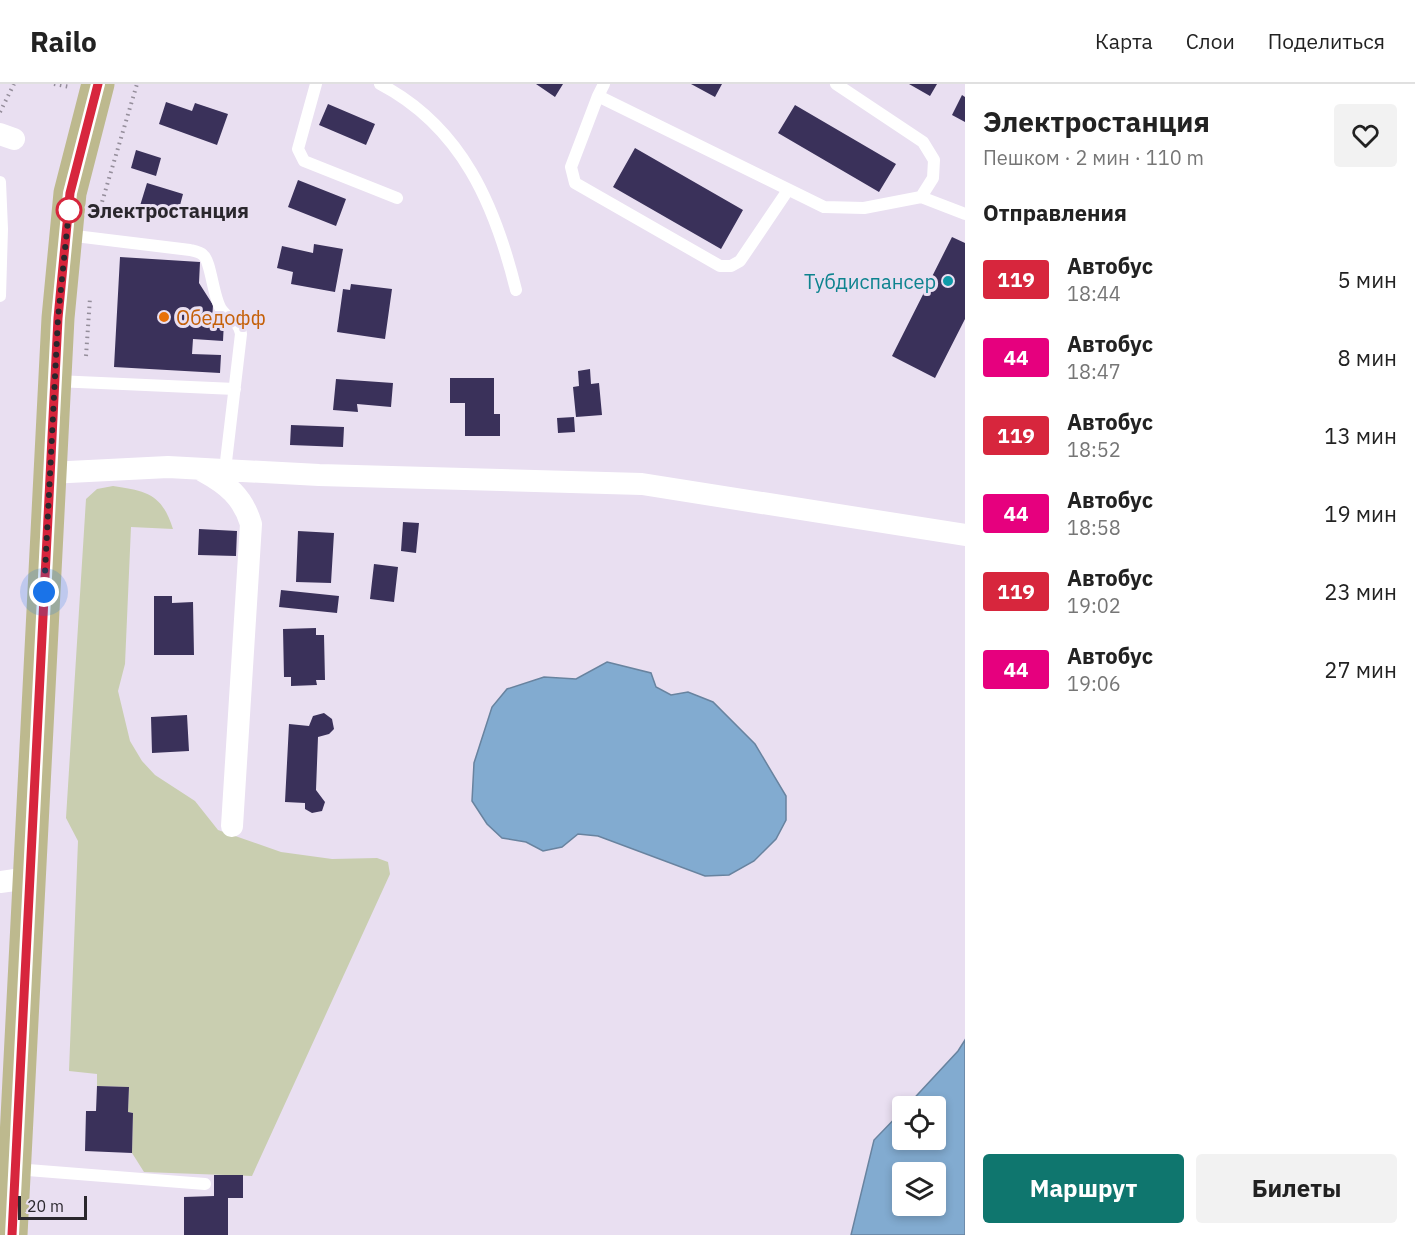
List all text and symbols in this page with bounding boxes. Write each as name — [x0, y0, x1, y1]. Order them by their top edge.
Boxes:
text: Railo — [30, 23, 97, 60]
text: Карта — [1095, 27, 1153, 55]
text: Слои — [1186, 27, 1235, 55]
text: Поделиться — [1268, 27, 1385, 55]
text: Электростанция — [983, 103, 1210, 140]
button: heart — [1334, 104, 1397, 167]
text: Пешком · 2 мин · 110 m — [983, 144, 1204, 171]
marker: Электростанция — [56, 197, 82, 223]
place label: Электростанция — [87, 197, 249, 224]
text: Отправления — [983, 198, 1127, 227]
text: Автобус — [1067, 251, 1153, 280]
text: 119 — [997, 265, 1035, 293]
text: 5 мин — [1337, 265, 1397, 294]
place label: Тубдиспансер — [804, 268, 936, 295]
marker: Тубдиспансер — [941, 274, 955, 288]
text: 18:44 — [1067, 280, 1121, 307]
place label: Обедофф — [176, 304, 266, 331]
marker: Обедофф — [157, 310, 171, 324]
text: Автобус — [1067, 329, 1153, 358]
text: 44 — [1003, 343, 1029, 371]
text: 8 мин — [1337, 343, 1397, 372]
text: 18:47 — [1067, 358, 1121, 385]
text: Автобус — [1067, 407, 1153, 436]
text: 119 — [997, 421, 1035, 449]
text: 13 мин — [1324, 421, 1397, 450]
text: 18:52 — [1067, 436, 1121, 463]
text: Автобус — [1067, 485, 1153, 514]
text: 44 — [1003, 499, 1029, 527]
text: 19 мин — [1324, 499, 1397, 528]
text: 18:58 — [1067, 514, 1121, 541]
text: Автобус — [1067, 563, 1153, 592]
your location — [29, 577, 59, 607]
text: 119 — [997, 577, 1035, 605]
text: 23 мин — [1324, 577, 1397, 606]
text: 19:02 — [1067, 592, 1121, 619]
text: Автобус — [1067, 641, 1153, 670]
text: 44 — [1003, 655, 1029, 683]
text: 27 мин — [1324, 655, 1397, 684]
text: 19:06 — [1067, 670, 1121, 697]
map controls — [892, 1096, 946, 1216]
button: locate — [892, 1096, 946, 1150]
button: Маршрут — [983, 1154, 1184, 1223]
button: Билеты — [1196, 1154, 1397, 1223]
button: layers — [892, 1162, 946, 1216]
scale bar — [18, 1193, 87, 1220]
text: 20 m — [27, 1196, 64, 1216]

